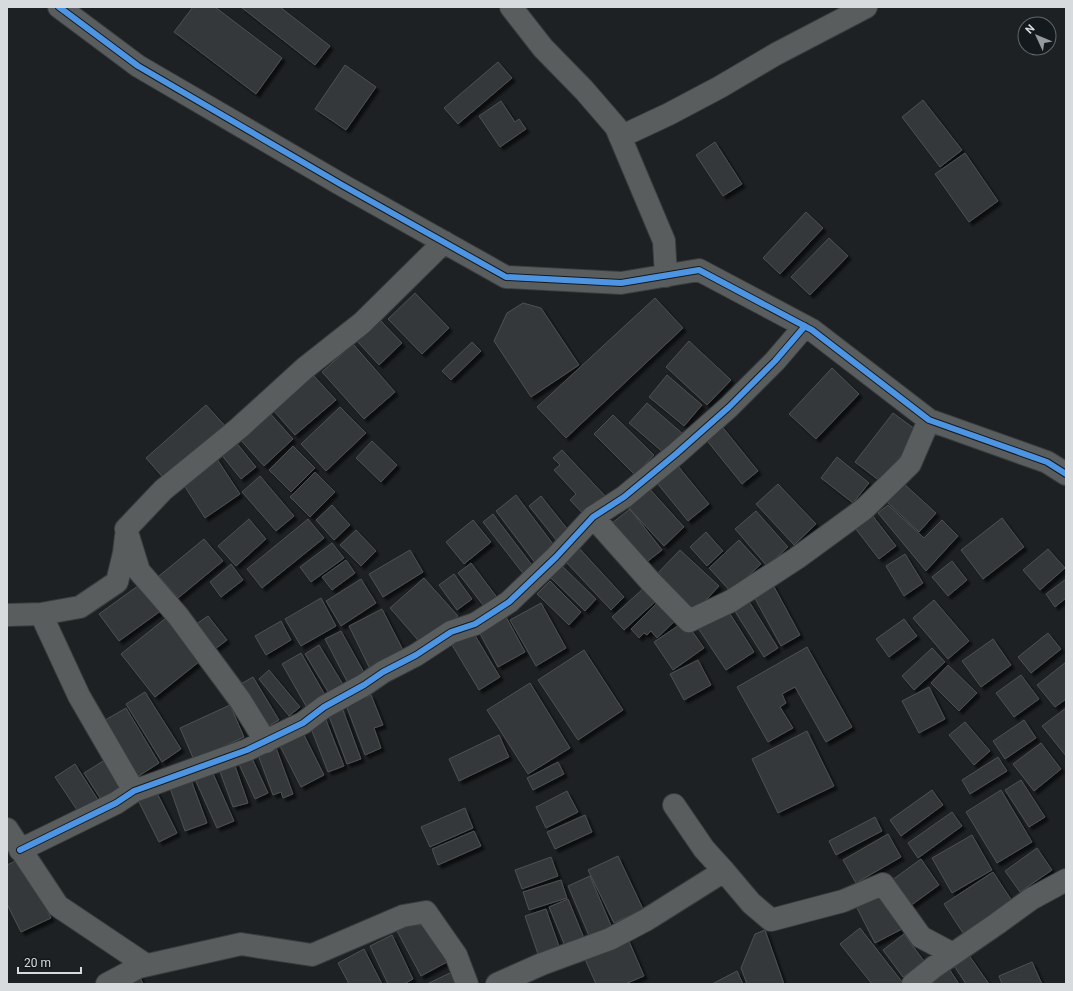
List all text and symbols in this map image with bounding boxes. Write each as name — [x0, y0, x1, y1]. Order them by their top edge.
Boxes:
north arrow — [1017, 16, 1057, 56]
text: N — [1023, 22, 1038, 37]
scale bar — [18, 949, 81, 975]
text: 20 m — [24, 956, 51, 970]

